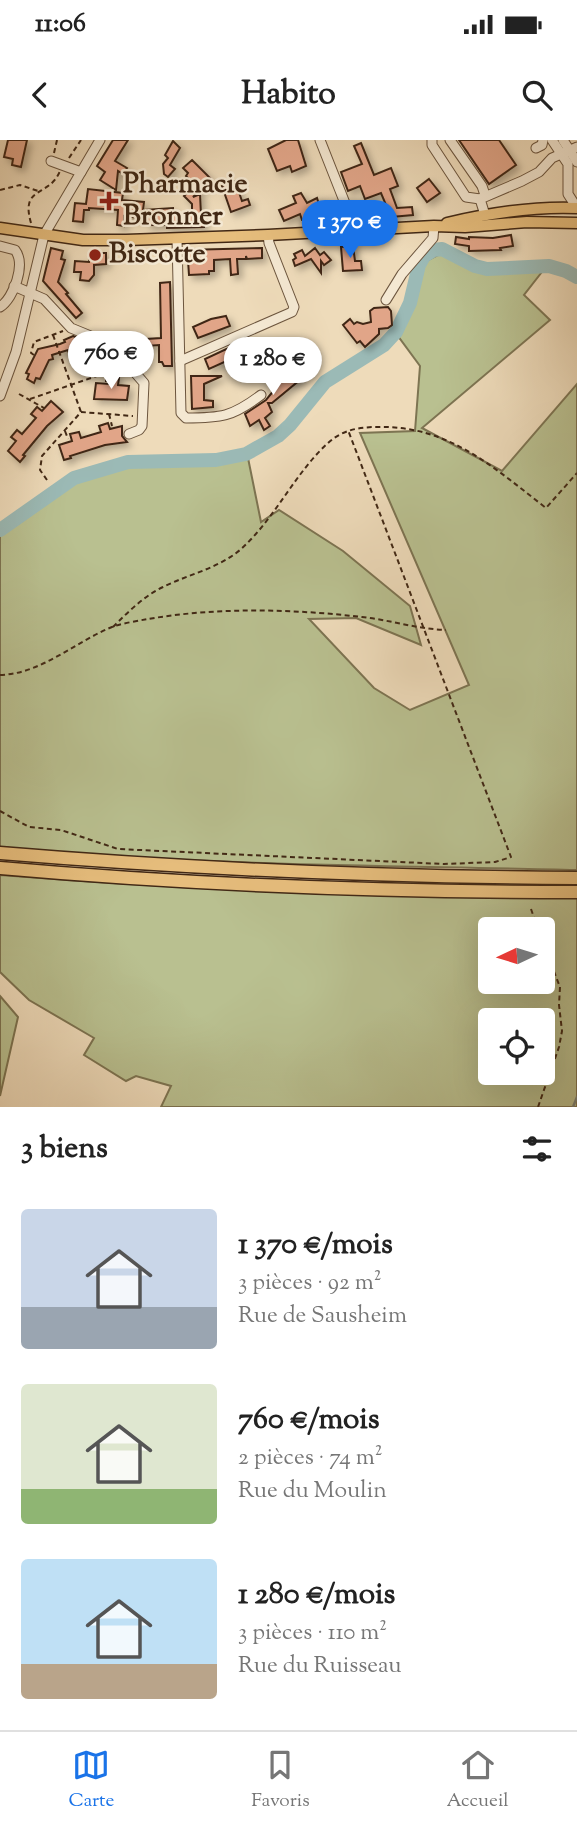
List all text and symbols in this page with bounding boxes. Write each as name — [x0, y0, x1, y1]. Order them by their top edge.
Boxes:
text: 11:06 — [35, 6, 86, 43]
text: Habito — [241, 72, 336, 118]
icon: back — [21, 76, 59, 114]
icon: search — [518, 76, 556, 114]
place label: Pharmacie Bronner — [123, 165, 247, 237]
marker: Pharmacie Bronner — [101, 193, 117, 209]
pin: 1 370 € — [285, 200, 415, 260]
text: 1 370 € — [318, 206, 382, 239]
place label: Biscotte — [109, 235, 206, 275]
marker: Biscotte — [87, 247, 103, 263]
pin: 760 € — [62, 331, 160, 391]
text: 760 € — [84, 337, 138, 370]
pin: 1 280 € — [208, 338, 338, 397]
text: 1 280 € — [240, 343, 306, 376]
north arrow — [478, 917, 555, 994]
map controls — [478, 917, 555, 1085]
button: locate — [478, 1008, 555, 1085]
text: 3 biens — [21, 1128, 108, 1171]
icon: filters — [518, 1130, 556, 1168]
text: 1 370 €/mois — [238, 1224, 393, 1267]
icon: home — [77, 1237, 161, 1321]
text: 3 pièces · 92 m² — [238, 1267, 381, 1300]
text: Rue de Sausheim — [238, 1300, 407, 1333]
text: 760 €/mois — [238, 1399, 380, 1442]
icon: home — [77, 1412, 161, 1496]
text: 2 pièces · 74 m² — [238, 1442, 383, 1475]
text: Rue du Moulin — [238, 1475, 387, 1508]
text: 1 280 €/mois — [238, 1574, 395, 1617]
icon: home — [77, 1587, 161, 1671]
text: 3 pièces · 110 m² — [238, 1617, 387, 1650]
text: Rue du Ruisseau — [238, 1650, 402, 1683]
tab: Carte — [68, 1746, 114, 1815]
tab: Favoris — [251, 1746, 310, 1815]
tab: Accueil — [446, 1746, 509, 1815]

